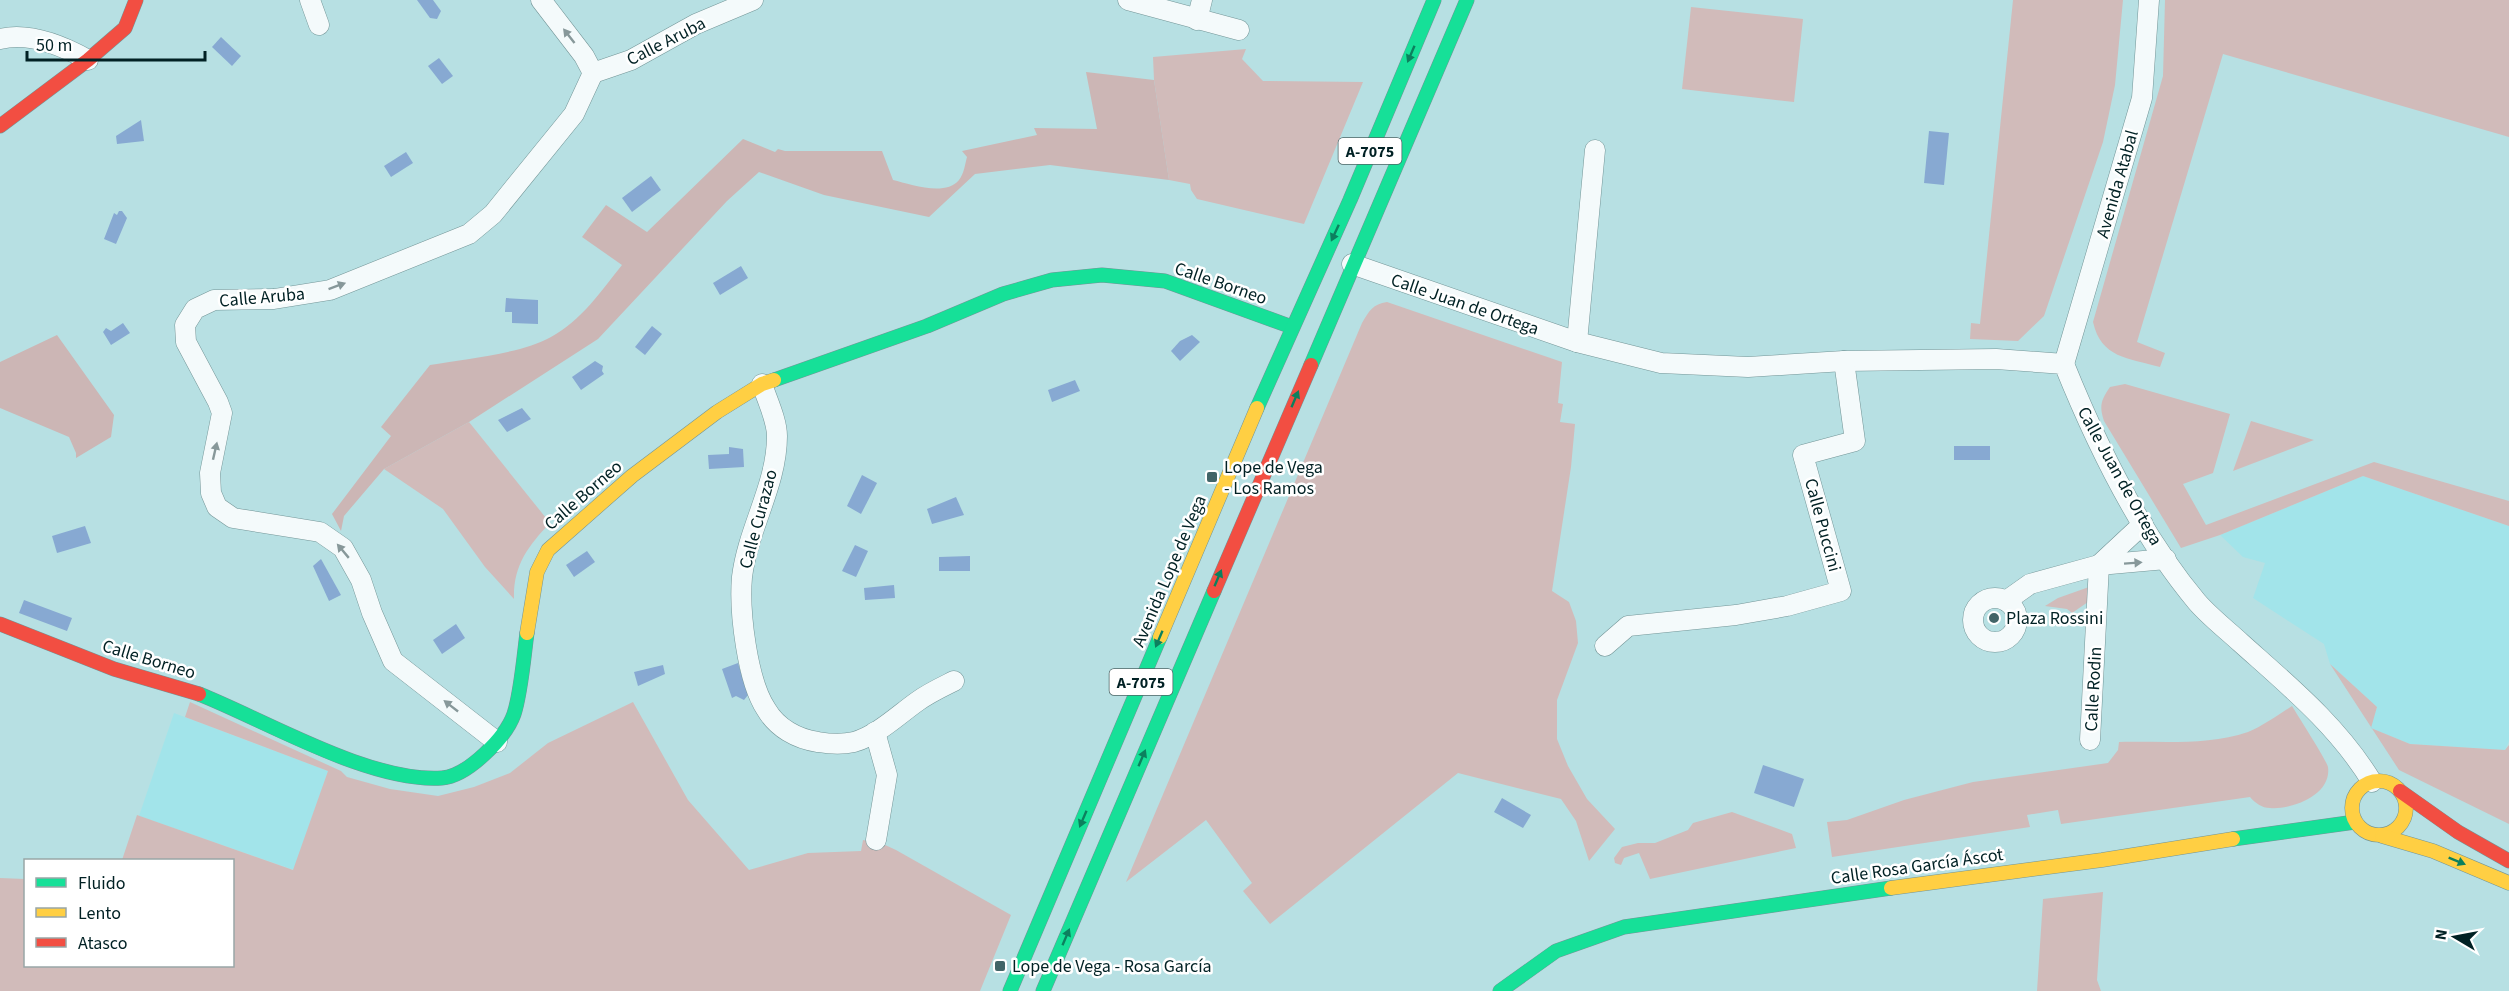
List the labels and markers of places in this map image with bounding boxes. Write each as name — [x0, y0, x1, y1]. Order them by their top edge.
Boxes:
place label: Lope de Vega - Los Ramos — [1224, 455, 1323, 501]
marker: Lope de Vega - Los Ramos — [1205, 470, 1219, 484]
place label: Plaza Rossini — [2006, 606, 2103, 631]
marker: Plaza Rossini — [1987, 611, 2001, 625]
place label: Lope de Vega - Rosa García — [1012, 954, 1212, 979]
marker: Lope de Vega - Rosa García — [993, 959, 1007, 973]

